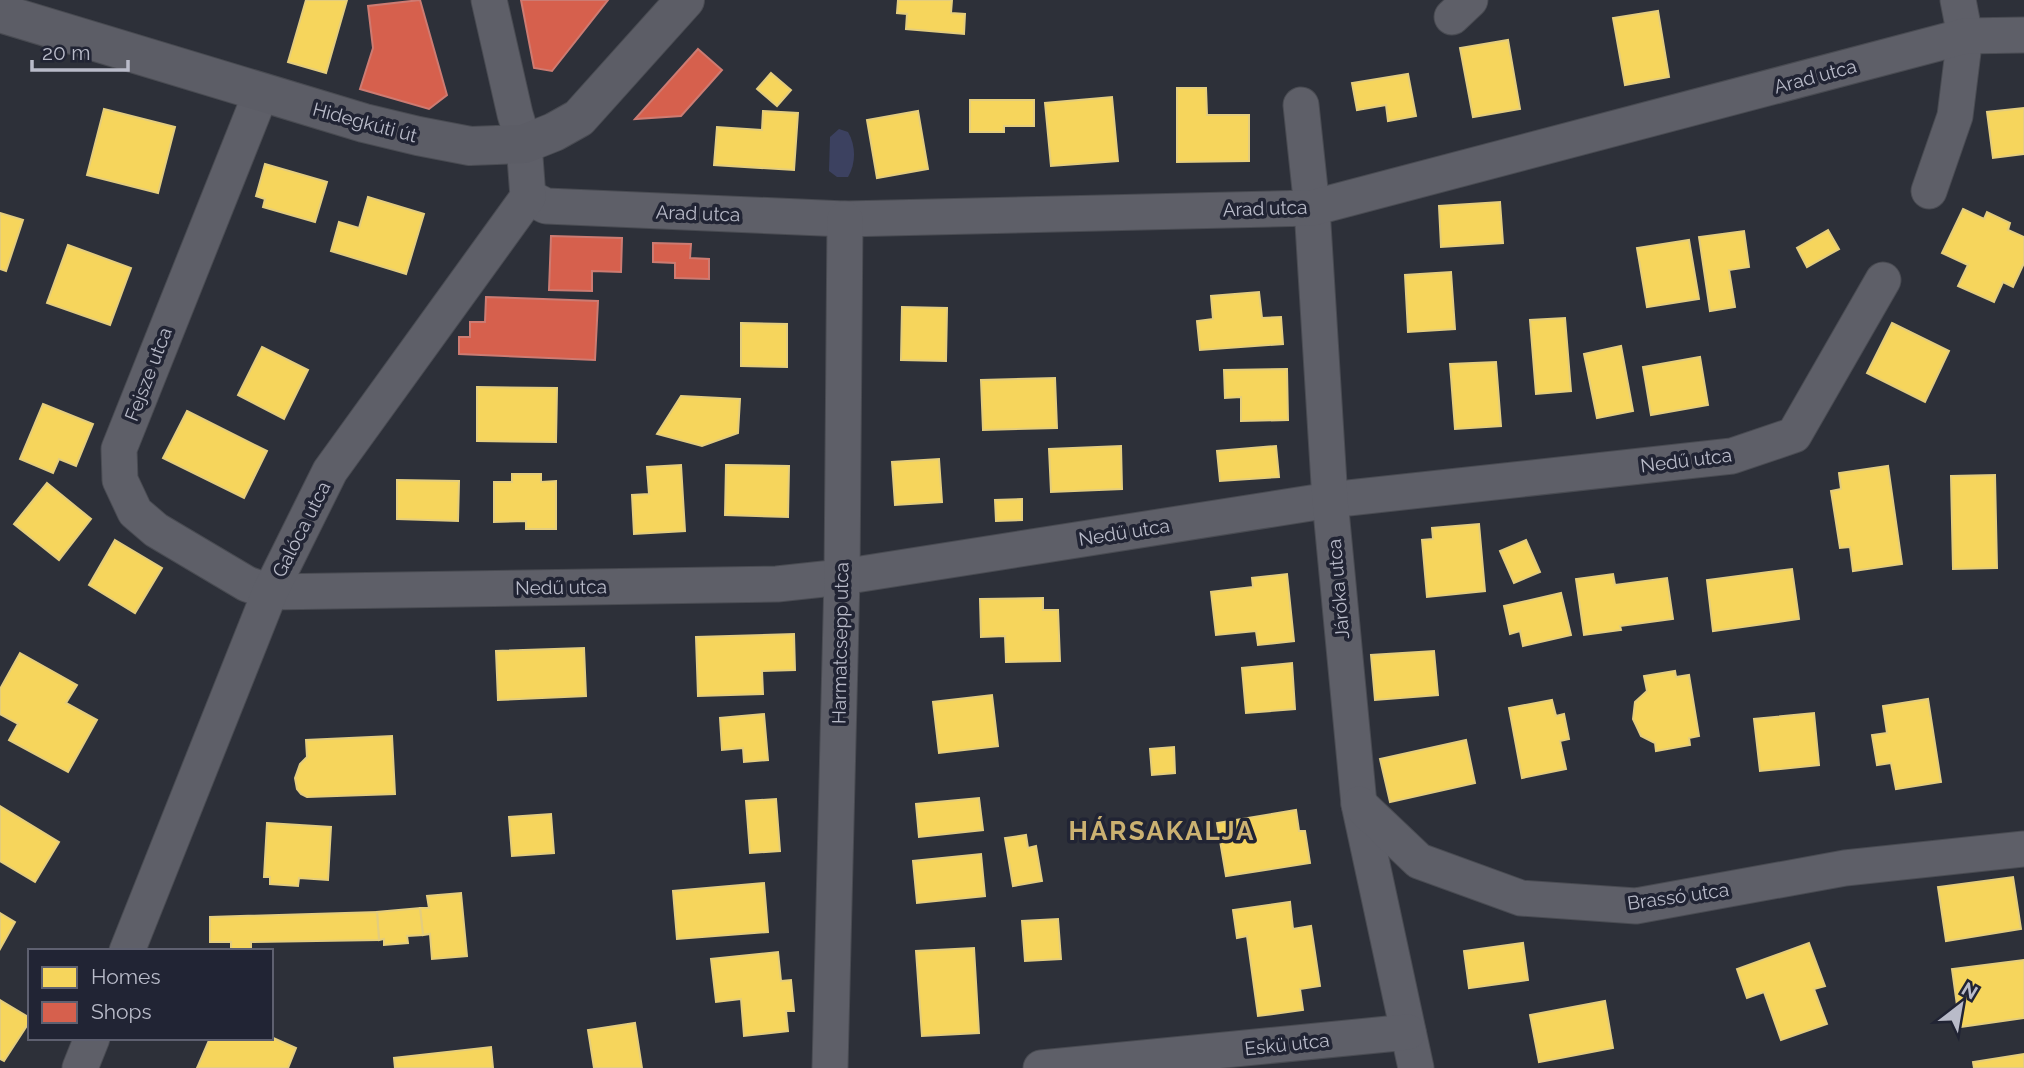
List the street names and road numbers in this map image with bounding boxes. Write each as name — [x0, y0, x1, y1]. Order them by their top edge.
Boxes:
street label: Arad utca — [1771, 54, 1859, 98]
street label: Hidegkúti út — [310, 97, 420, 147]
street label: Arad utca — [1222, 196, 1308, 220]
street label: Arad utca — [655, 201, 741, 225]
street label: Fejsze utca — [120, 324, 176, 424]
street label: Nedű utca — [1639, 443, 1733, 477]
street label: Galóca utca — [268, 478, 334, 580]
street label: Nedű utca — [1077, 514, 1171, 550]
street label: Járóka utca — [1323, 538, 1353, 640]
street label: Harmatcsepp utca — [828, 562, 852, 724]
street label: Nedű utca — [515, 575, 607, 599]
street label: Brassó utca — [1626, 878, 1730, 914]
street label: Eskü utca — [1243, 1029, 1331, 1059]

